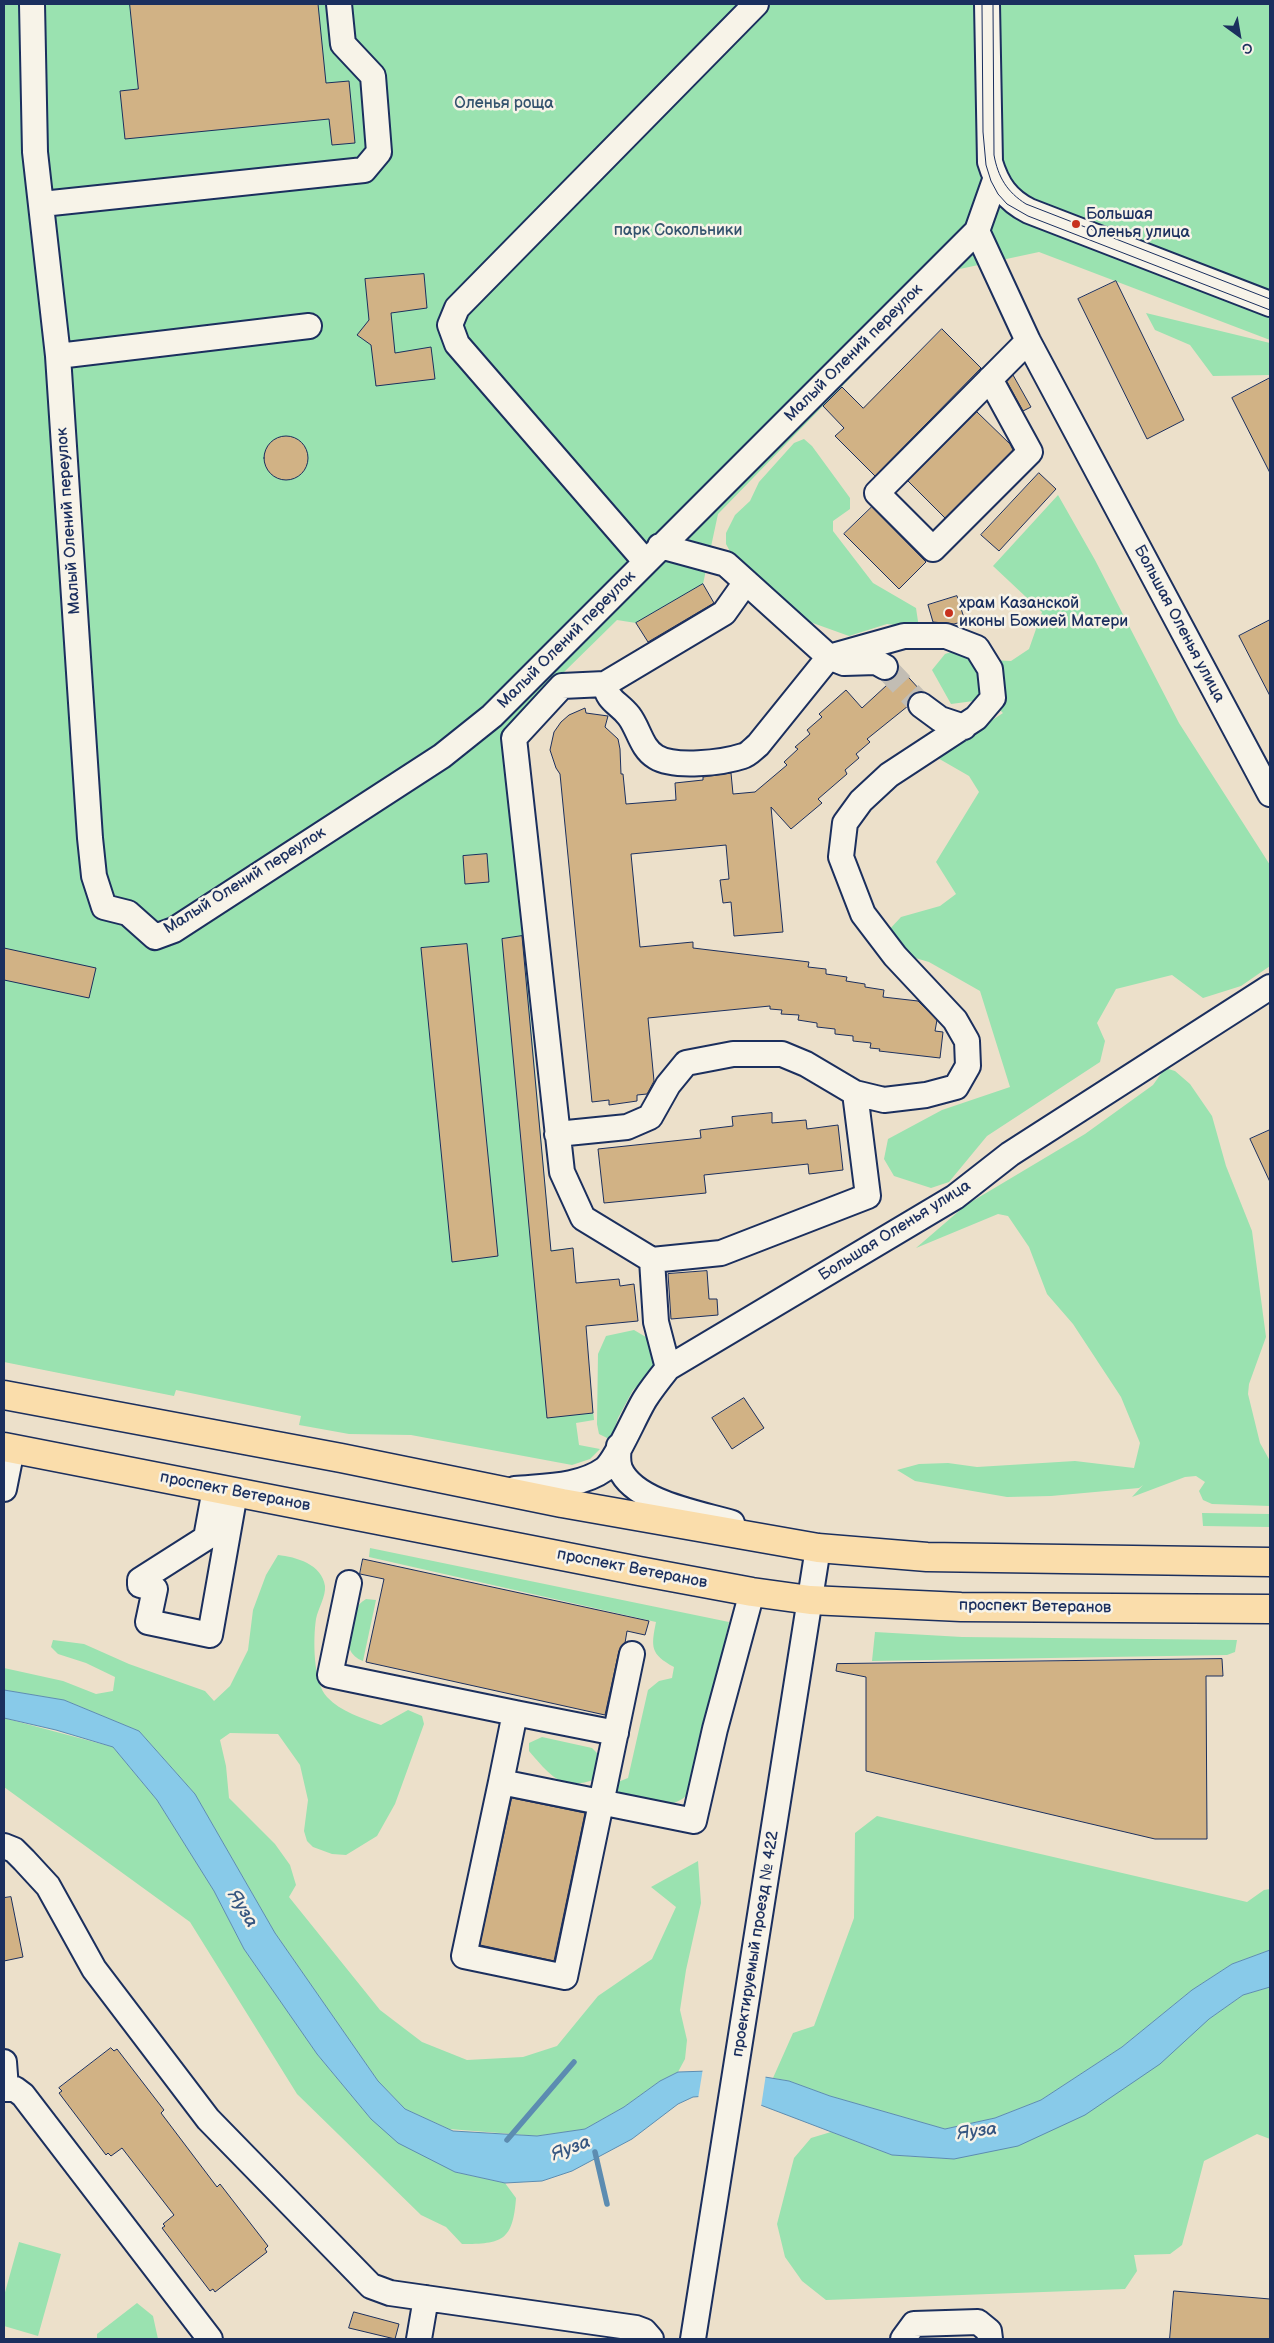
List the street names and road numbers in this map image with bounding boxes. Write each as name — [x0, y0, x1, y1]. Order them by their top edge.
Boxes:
street label: Малый Олений переулок — [781, 280, 927, 426]
street label: Малый Олений переулок — [53, 427, 85, 615]
street label: Большая Оленья улица — [1129, 542, 1229, 706]
street label: Малый Олений переулок — [494, 567, 640, 713]
street label: Малый Олений переулок — [161, 823, 329, 939]
street label: Большая Оленья улица — [816, 1176, 974, 1286]
street label: проспект Ветеранов — [158, 1468, 312, 1516]
street label: проспект Ветеранов — [555, 1545, 709, 1593]
street label: проспект Ветеранов — [959, 1596, 1111, 1618]
street label: проектируемый проезд № 422 — [729, 1830, 783, 2058]

